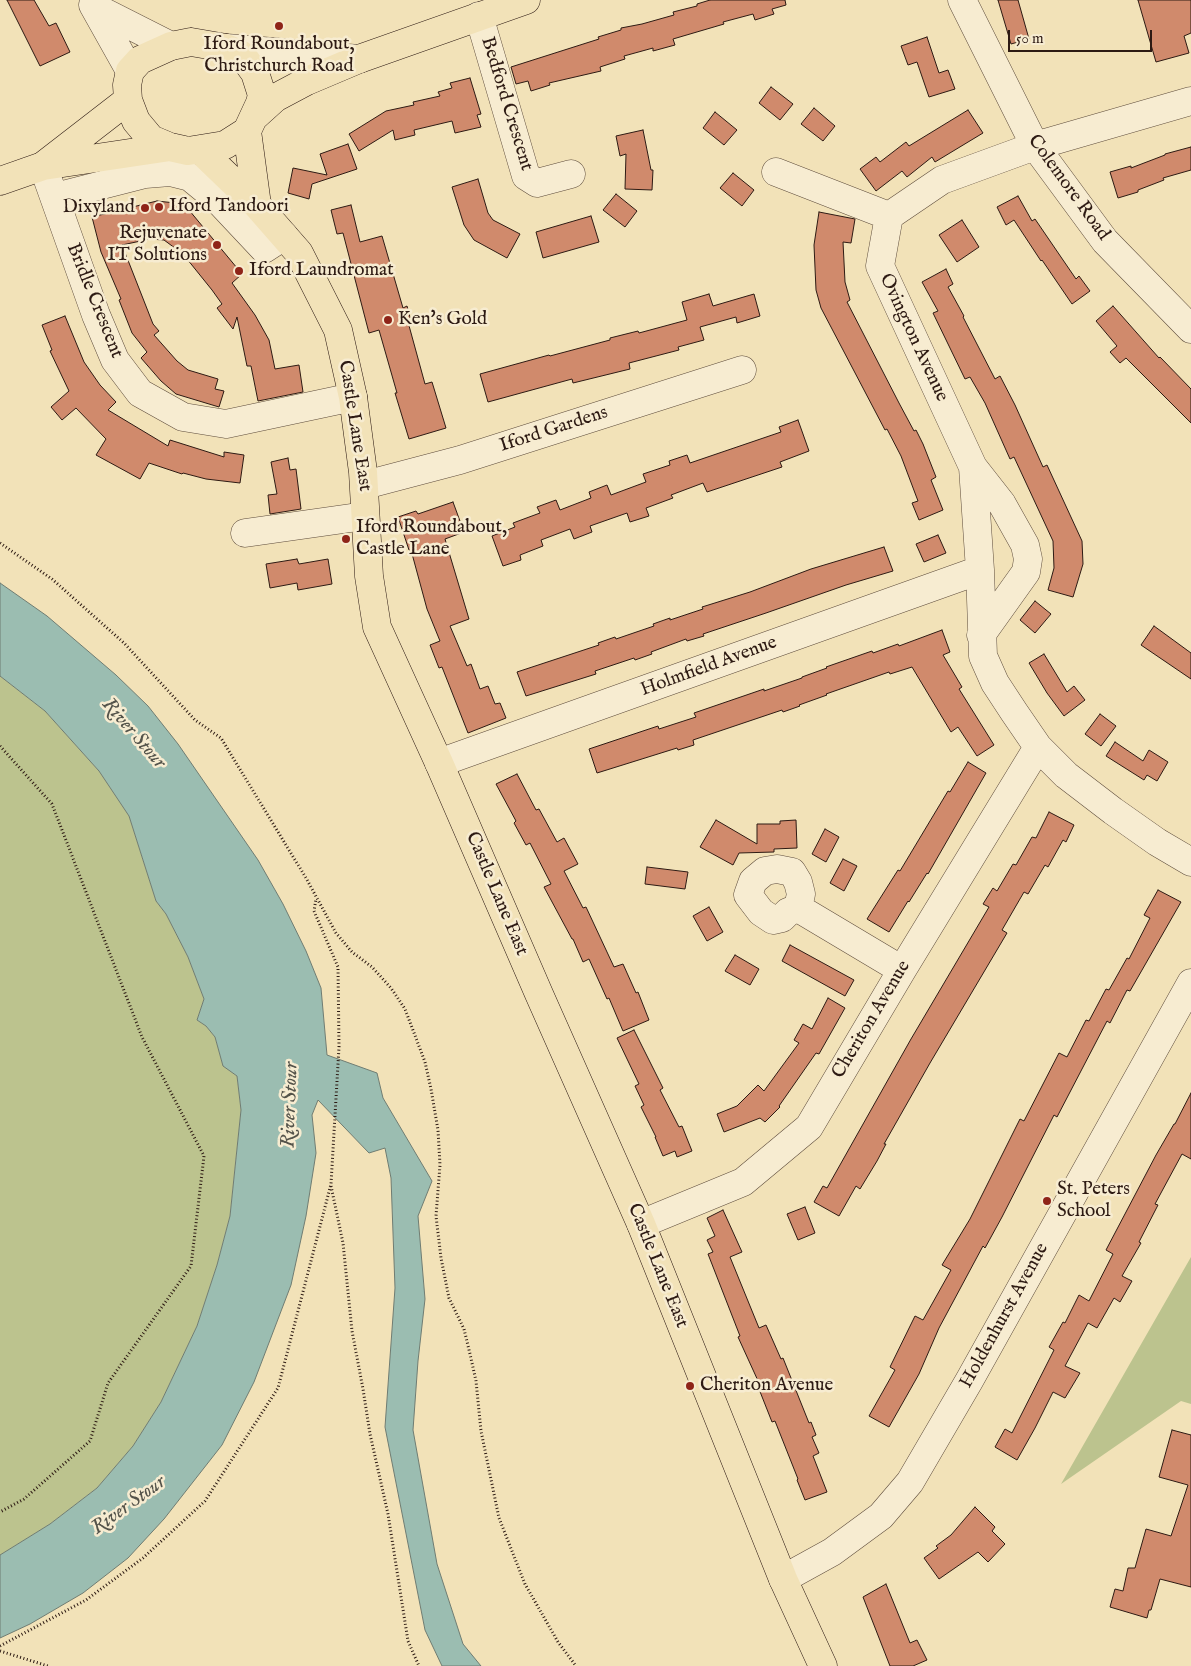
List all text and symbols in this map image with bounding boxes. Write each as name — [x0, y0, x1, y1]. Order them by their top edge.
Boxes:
marker: Iford Roundabout, Christchurch Road — [273, 20, 285, 32]
scale bar — [1011, 20, 1155, 52]
text: 50 m — [1016, 29, 1044, 48]
place label: Iford Roundabout, Christchurch Road — [204, 34, 354, 78]
street label: Bedford Crescent — [475, 34, 537, 174]
street label: Colemore Road — [1022, 131, 1114, 245]
place label: Iford Tandoori — [169, 196, 289, 218]
place label: Dixyland — [63, 197, 135, 219]
marker: Iford Tandoori — [153, 201, 165, 213]
marker: Dixyland — [139, 202, 151, 214]
place label: Rejuvenate IT Solutions — [108, 223, 207, 267]
marker: Rejuvenate IT Solutions — [211, 239, 223, 251]
street label: Bridle Crescent — [61, 240, 127, 362]
place label: Iford Laundromat — [249, 260, 394, 282]
marker: Iford Laundromat — [233, 265, 245, 277]
street label: Ovington Avenue — [873, 270, 953, 406]
place label: Ken's Gold — [398, 309, 487, 331]
marker: Ken's Gold — [382, 314, 394, 326]
street label: Castle Lane East — [332, 359, 376, 493]
street label: Iford Gardens — [497, 402, 611, 458]
place label: Iford Roundabout, Castle Lane — [356, 517, 507, 561]
marker: Iford Roundabout, Castle Lane — [340, 533, 352, 545]
street label: Holmfield Avenue — [638, 632, 780, 702]
water label: River Stour — [96, 694, 170, 774]
street label: Castle Lane East — [460, 829, 532, 959]
street label: Cheriton Avenue — [828, 957, 916, 1083]
water label: River Stour — [278, 1062, 304, 1148]
place label: St. Peters School — [1057, 1179, 1130, 1223]
marker: St. Peters School — [1041, 1195, 1053, 1207]
street label: Castle Lane East — [622, 1200, 692, 1332]
street label: Holdenhurst Avenue — [956, 1239, 1054, 1393]
place label: Cheriton Avenue — [700, 1375, 833, 1397]
marker: Cheriton Avenue — [684, 1380, 696, 1392]
water label: River Stour — [87, 1471, 171, 1541]

